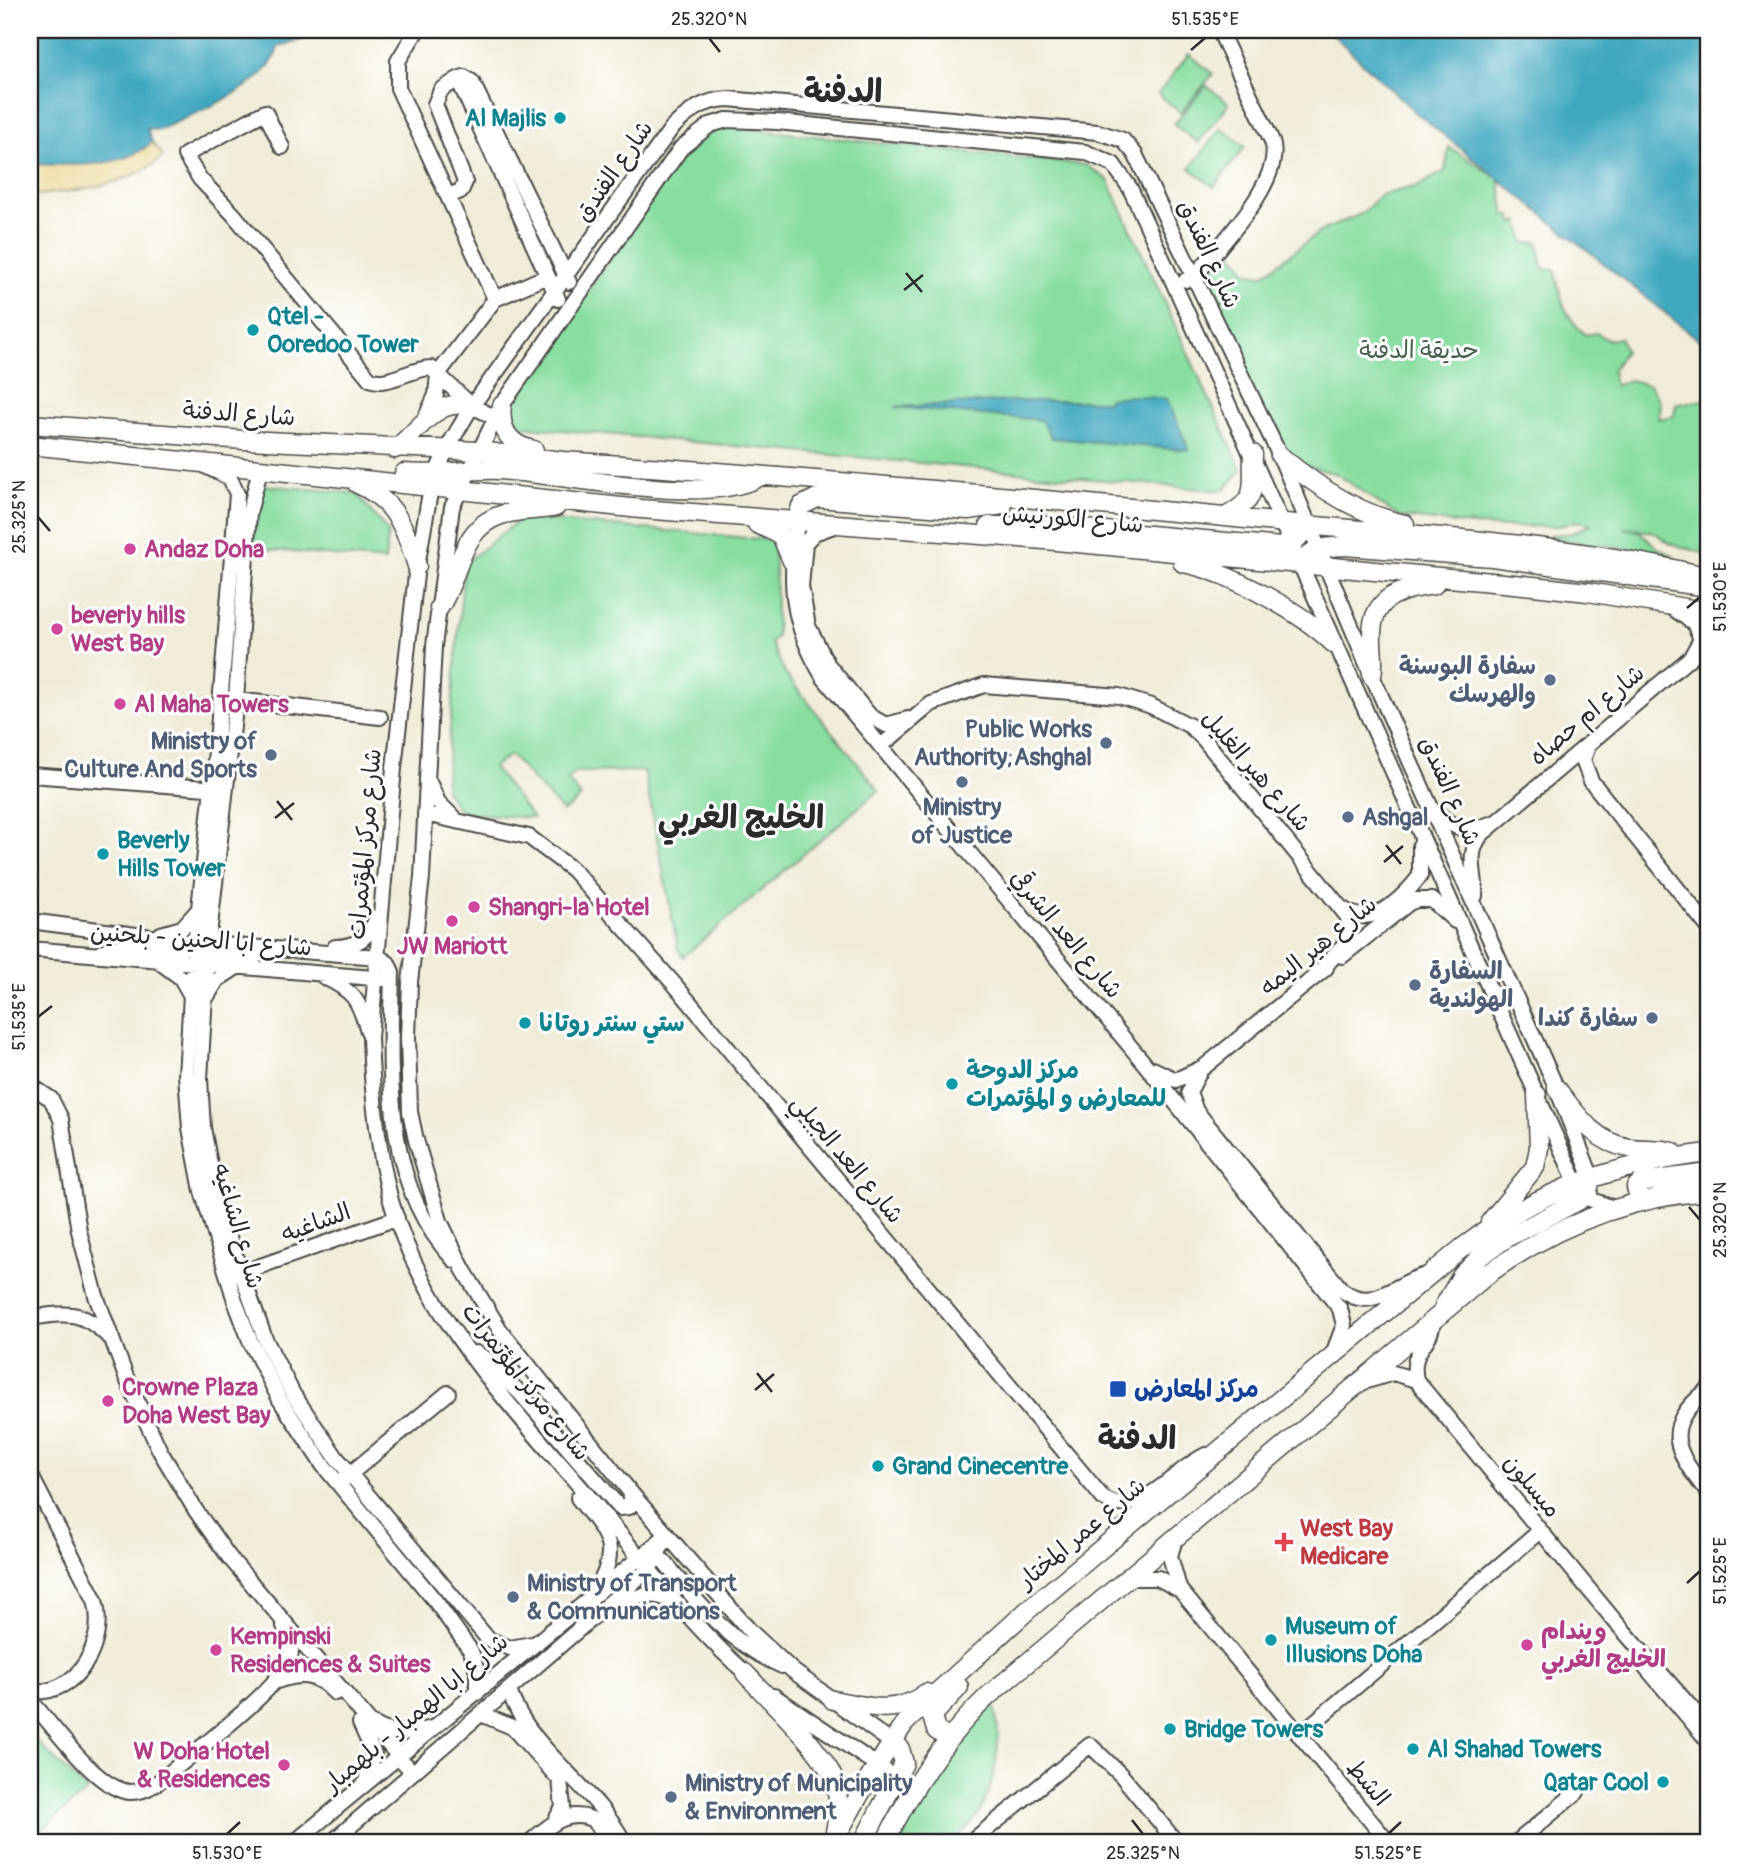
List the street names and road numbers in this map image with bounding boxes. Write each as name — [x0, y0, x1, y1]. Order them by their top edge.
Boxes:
street label: شارع الفندق — [569, 115, 661, 228]
street label: شارع الفندق — [1169, 195, 1247, 314]
street label: شارع الدفنة — [182, 396, 296, 434]
street label: شارع الكورنيش — [1001, 498, 1145, 542]
street label: شارع ام حصاه — [1524, 658, 1652, 774]
street label: شارع هير الغليل — [1194, 704, 1317, 839]
street label: شارع الفندق — [1411, 732, 1487, 851]
street label: شارع مركز المؤتمرات — [342, 747, 390, 941]
street label: شارع العد الشرقي — [1002, 862, 1130, 1006]
street label: شارع هير اليمه — [1253, 890, 1384, 1004]
street label: شارع ابا الحنين - بلحنين — [89, 918, 313, 964]
street label: شارع العد الجبلي — [780, 1089, 909, 1233]
street label: شارع الشاغيه — [204, 1160, 270, 1293]
street label: الشاغيه — [277, 1197, 355, 1249]
street label: شارع مركز المؤتمرات — [454, 1298, 596, 1468]
street label: ميسلون — [1496, 1448, 1567, 1524]
street label: شارع عمر المختار — [1011, 1471, 1153, 1598]
street label: شارع ابا الهمبار - بلهمبار — [316, 1627, 516, 1802]
street label: الشط — [1340, 1754, 1396, 1812]

